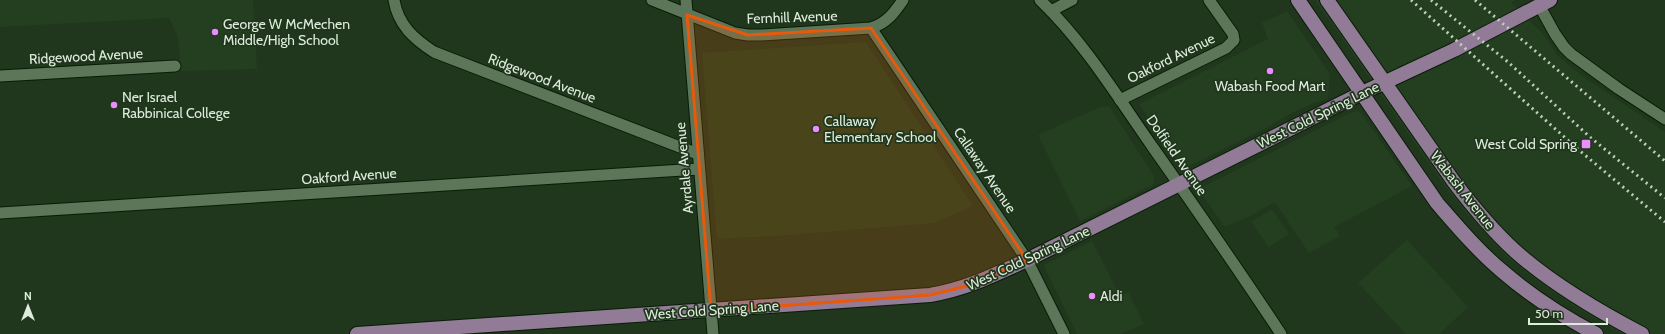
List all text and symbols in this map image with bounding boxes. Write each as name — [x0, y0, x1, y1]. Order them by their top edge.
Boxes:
street label: Fernhill Avenue — [746, 6, 838, 28]
place label: George W McMechen Middle/High School — [223, 15, 350, 49]
marker: George W McMechen Middle/High School — [210, 27, 220, 37]
street label: Oakford Avenue — [1124, 29, 1218, 87]
street label: Ridgewood Avenue — [29, 44, 143, 68]
street label: Ridgewood Avenue — [486, 49, 598, 107]
marker: Wabash Food Mart — [1265, 66, 1275, 76]
place label: Wabash Food Mart — [1215, 77, 1326, 95]
street label: West Cold Spring Lane — [1254, 78, 1382, 152]
place label: Ner Israel Rabbinical College — [122, 88, 230, 122]
marker: Ner Israel Rabbinical College — [109, 100, 119, 110]
street label: Dolfield Avenue — [1143, 111, 1211, 199]
place label: Callaway Elementary School — [824, 112, 937, 146]
street label: Ayrdale Avenue — [671, 121, 697, 215]
marker: Callaway Elementary School — [811, 124, 821, 134]
street label: Callaway Avenue — [950, 124, 1020, 216]
place label: West Cold Spring — [1475, 135, 1578, 153]
marker: West Cold Spring — [1580, 138, 1592, 150]
street label: Wabash Avenue — [1427, 147, 1499, 233]
street label: Oakford Avenue — [301, 164, 397, 188]
street label: West Cold Spring Lane — [964, 222, 1092, 294]
north arrow — [8, 286, 48, 326]
place label: Aldi — [1100, 287, 1123, 305]
text: N — [24, 289, 32, 303]
marker: Aldi — [1087, 291, 1097, 301]
street label: West Cold Spring Lane — [645, 296, 779, 324]
scale bar — [1529, 300, 1607, 326]
text: 50 m — [1535, 306, 1563, 321]

